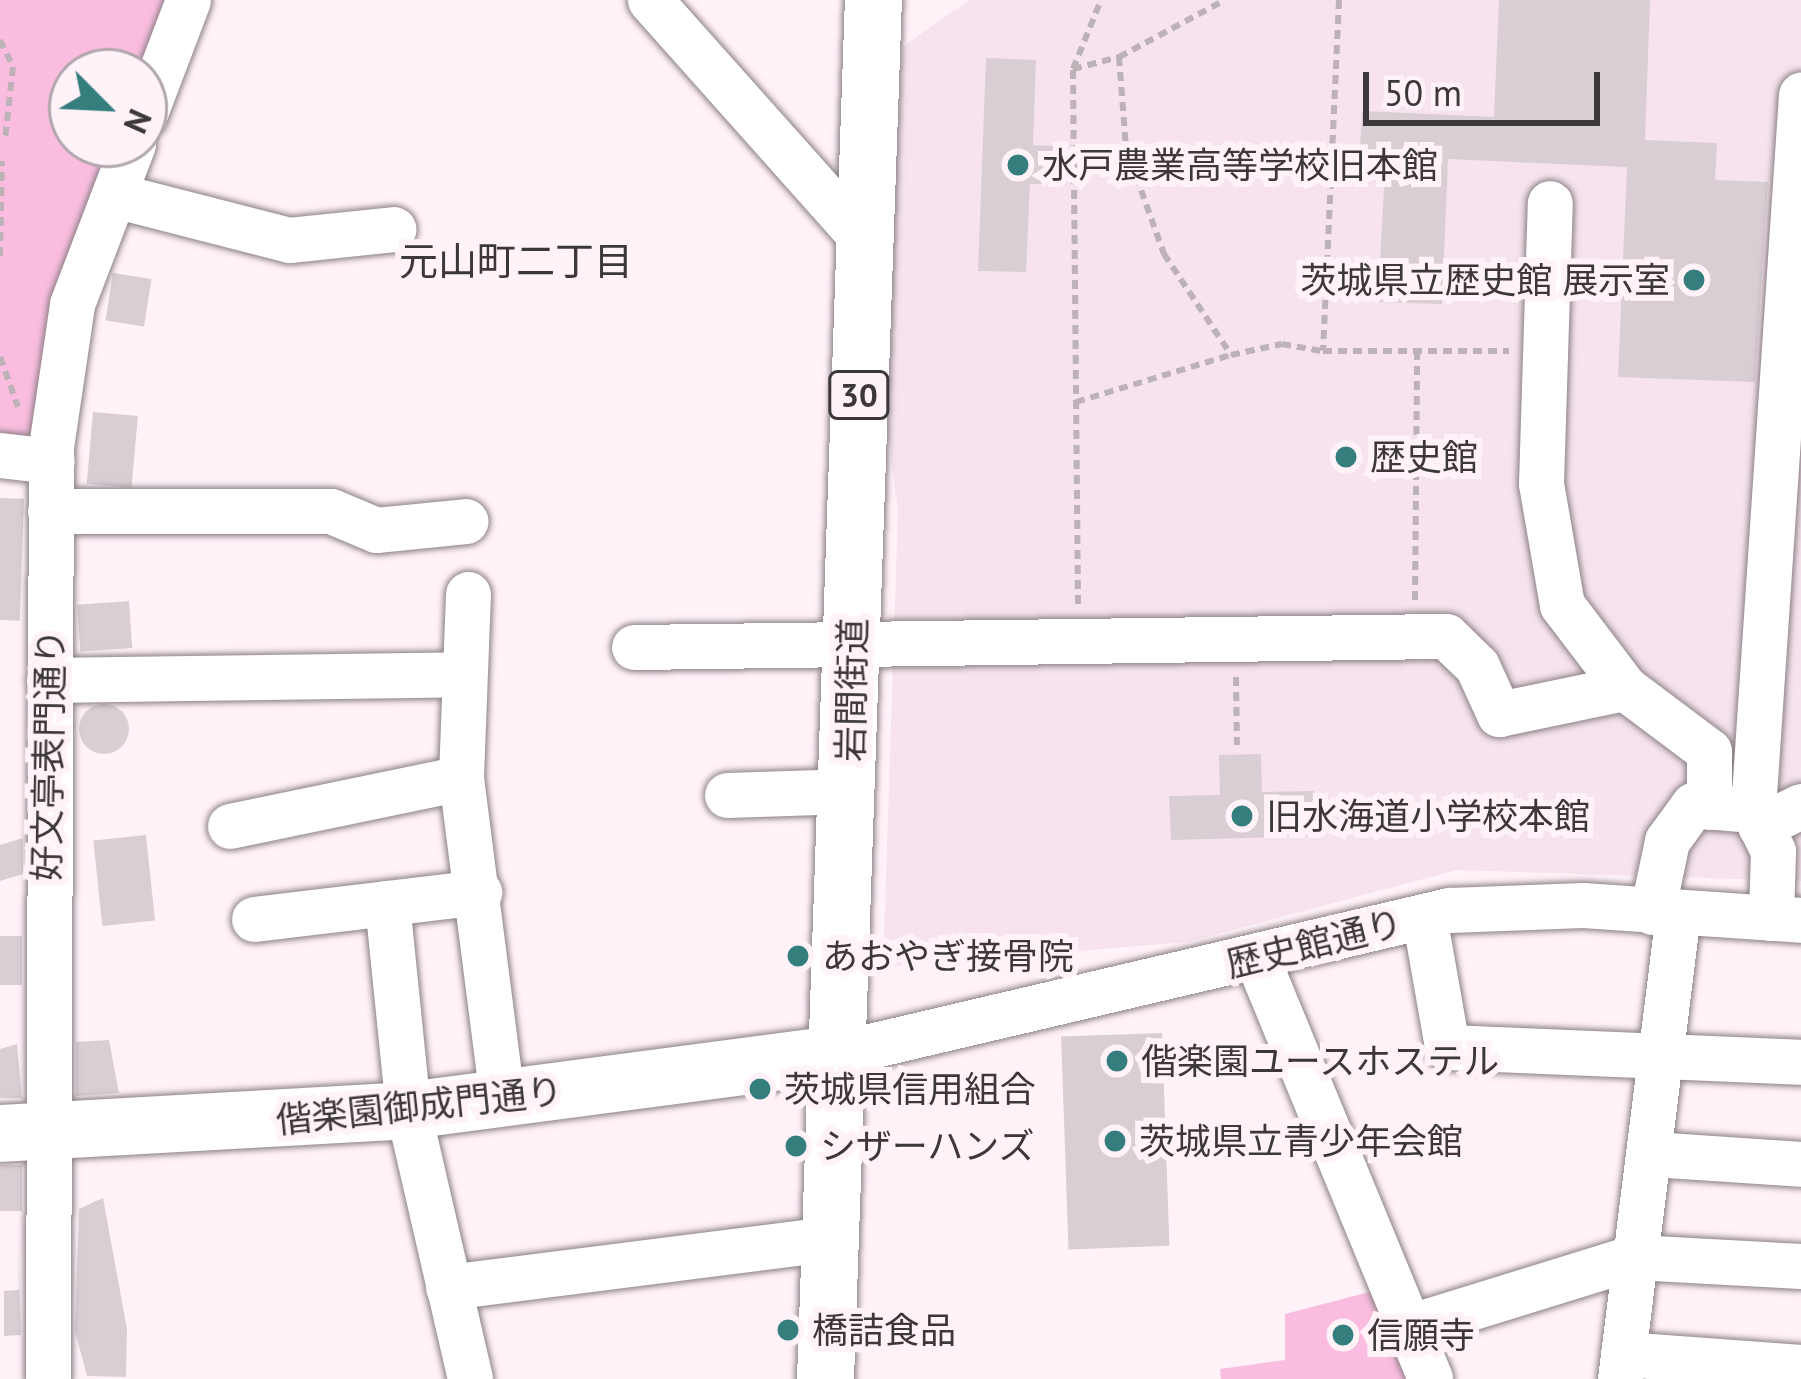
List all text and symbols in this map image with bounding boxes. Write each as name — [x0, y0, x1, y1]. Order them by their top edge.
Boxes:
north arrow — [48, 48, 168, 168]
scale bar — [1369, 48, 1606, 122]
text: 50 m — [1384, 69, 1462, 116]
text: N — [115, 103, 163, 140]
place label: 水戸農業高等学校旧本館 — [1042, 143, 1438, 187]
marker: 水戸農業高等学校旧本館 — [1005, 152, 1031, 178]
district label: 元山町二丁目 — [399, 238, 633, 284]
place label: 茨城県立歴史館 展示室 — [1300, 258, 1670, 302]
marker: 茨城県立歴史館 展示室 — [1681, 267, 1707, 293]
road number: 30 — [826, 368, 892, 422]
place label: 歴史館 — [1370, 435, 1478, 479]
marker: 歴史館 — [1333, 444, 1359, 470]
street label: 岩間街道 — [828, 618, 874, 762]
street label: 好文亭表門通り — [24, 629, 72, 881]
place label: 旧水海道小学校本館 — [1266, 794, 1590, 838]
marker: 旧水海道小学校本館 — [1229, 803, 1255, 829]
street label: 歴史館通り — [1221, 900, 1407, 986]
place label: あおやぎ接骨院 — [822, 934, 1074, 978]
marker: あおやぎ接骨院 — [785, 943, 811, 969]
place label: 偕楽園ユースホステル — [1141, 1039, 1501, 1083]
marker: 偕楽園ユースホステル — [1104, 1048, 1130, 1074]
place label: 茨城県信用組合 — [784, 1067, 1036, 1111]
street label: 偕楽園御成門通り — [274, 1068, 564, 1142]
marker: 茨城県信用組合 — [747, 1076, 773, 1102]
place label: 茨城県立青少年会館 — [1139, 1119, 1463, 1163]
place label: シザーハンズ — [820, 1124, 1036, 1168]
marker: 茨城県立青少年会館 — [1102, 1128, 1128, 1154]
marker: シザーハンズ — [783, 1133, 809, 1159]
place label: 橋詰食品 — [812, 1308, 956, 1352]
place label: 信願寺 — [1367, 1313, 1475, 1357]
marker: 橋詰食品 — [775, 1317, 801, 1343]
marker: 信願寺 — [1330, 1322, 1356, 1348]

